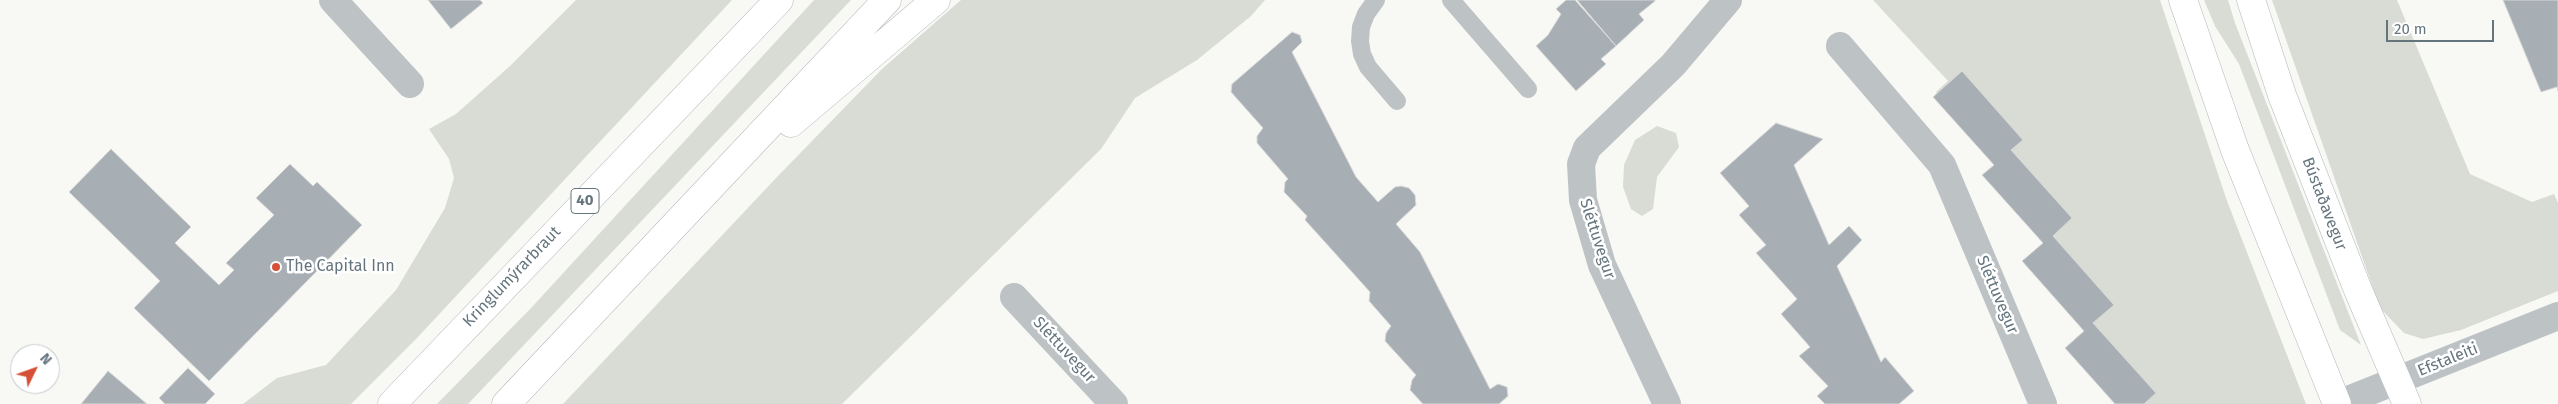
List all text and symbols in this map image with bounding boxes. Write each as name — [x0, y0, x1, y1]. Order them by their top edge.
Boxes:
scale bar — [2388, 10, 2496, 42]
text: 20 m — [2394, 20, 2427, 38]
street label: Bústaðavegur — [2297, 155, 2351, 253]
road number: 40 — [571, 188, 599, 214]
street label: Sléttuvegur — [1575, 197, 1619, 281]
street label: Kringlumýrarbraut — [459, 223, 565, 331]
street label: Sléttuvegur — [1972, 253, 2022, 337]
place label: The Capital Inn — [286, 257, 395, 277]
marker: The Capital Inn — [270, 261, 282, 273]
street label: Sléttuvegur — [1029, 313, 1099, 387]
street label: Efstaleiti — [2415, 339, 2481, 381]
north arrow — [10, 344, 60, 394]
text: N — [36, 350, 55, 368]

